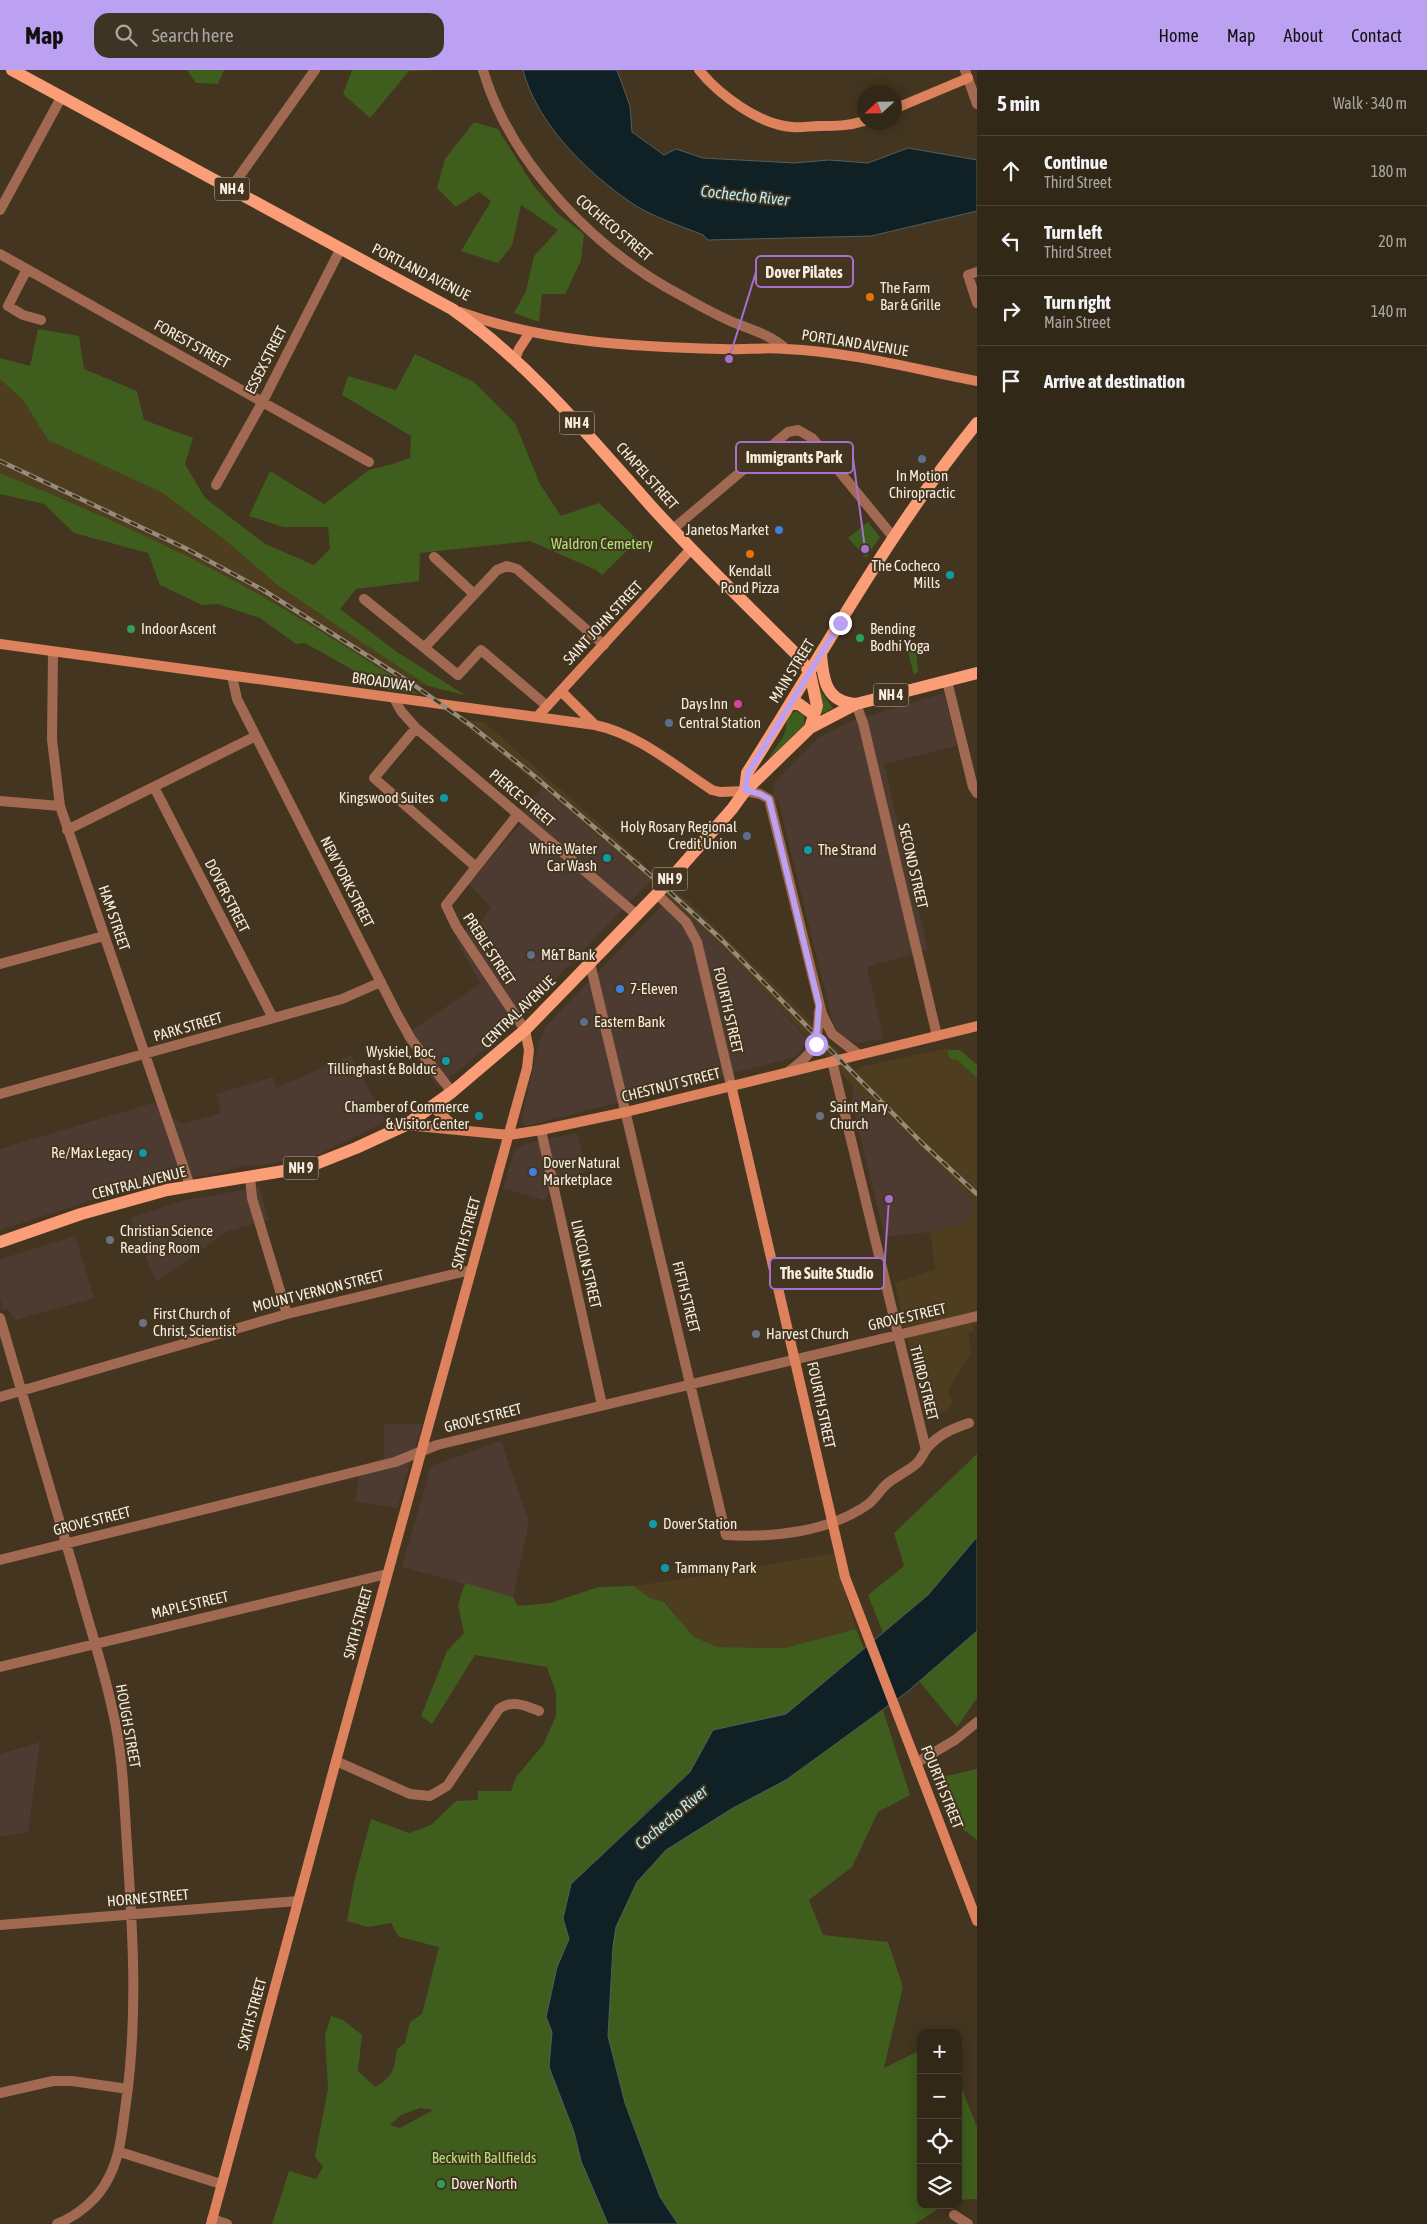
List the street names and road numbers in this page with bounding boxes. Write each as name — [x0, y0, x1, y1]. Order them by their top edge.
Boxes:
road number: NH 4 — [214, 178, 250, 200]
street label: COCHECO STREET — [573, 191, 656, 265]
street label: PORTLAND AVENUE — [369, 240, 474, 304]
street label: FOREST STREET — [152, 316, 233, 371]
street label: ESSEX STREET — [241, 323, 290, 397]
street label: PORTLAND AVENUE — [801, 326, 910, 359]
road number: NH 4 — [560, 412, 594, 434]
street label: CHAPEL STREET — [613, 439, 682, 513]
street label: SAINT JOHN STREET — [560, 577, 646, 668]
street label: MAIN STREET — [765, 635, 818, 706]
street label: BROADWAY — [351, 669, 416, 694]
road number: NH 4 — [874, 684, 908, 706]
street label: PIERCE STREET — [486, 765, 559, 830]
street label: SECOND STREET — [895, 822, 932, 911]
street label: NEW YORK STREET — [317, 833, 378, 930]
street label: DOVER STREET — [202, 856, 253, 936]
road number: NH 9 — [652, 868, 688, 891]
street label: HAM STREET — [95, 883, 134, 953]
street label: PREBLE STREET — [460, 910, 519, 988]
street label: FOURTH STREET — [710, 965, 747, 1055]
street label: CENTRAL AVENUE — [477, 972, 559, 1051]
street label: PARK STREET — [152, 1008, 225, 1044]
street label: CHESTNUT STREET — [620, 1064, 722, 1105]
road number: NH 9 — [284, 1156, 318, 1180]
street label: CENTRAL AVENUE — [90, 1162, 188, 1202]
street label: SIXTH STREET — [448, 1195, 483, 1271]
street label: LINCOLN STREET — [568, 1218, 605, 1310]
street label: FIFTH STREET — [669, 1259, 704, 1335]
street label: MOUNT VERNON STREET — [250, 1266, 386, 1315]
street label: GROVE STREET — [866, 1299, 948, 1334]
street label: THIRD STREET — [907, 1344, 942, 1423]
street label: FOURTH STREET — [804, 1360, 839, 1450]
street label: GROVE STREET — [442, 1400, 524, 1435]
street label: GROVE STREET — [51, 1503, 133, 1538]
street label: SIXTH STREET — [340, 1585, 375, 1661]
street label: MAPLE STREET — [150, 1587, 231, 1622]
street label: HOUGH STREET — [113, 1683, 144, 1770]
street label: FOURTH STREET — [918, 1743, 967, 1831]
street label: HORNE STREET — [106, 1885, 190, 1910]
street label: SIXTH STREET — [234, 1976, 269, 2052]

